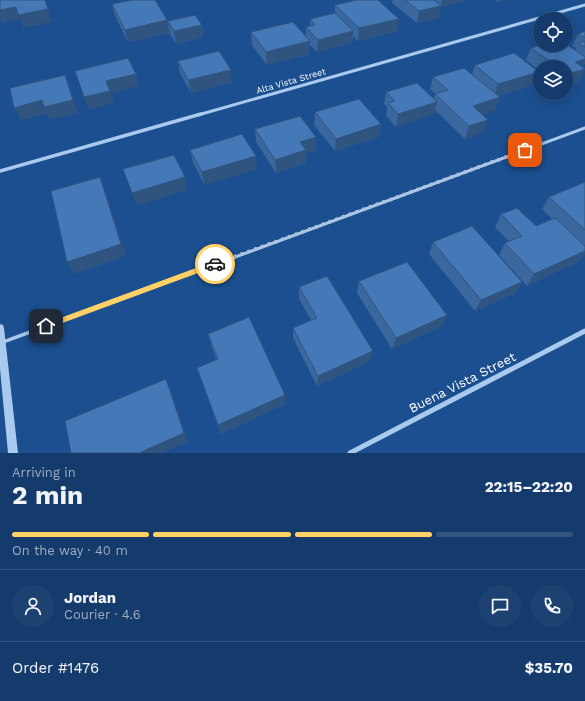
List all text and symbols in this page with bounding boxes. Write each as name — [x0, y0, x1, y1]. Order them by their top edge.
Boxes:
map controls — [533, 12, 573, 100]
button: locate — [533, 12, 573, 52]
button: layers — [533, 60, 573, 100]
street label: Alta Vista Street — [255, 66, 327, 96]
pin — [508, 133, 542, 167]
icon: bag — [514, 139, 536, 161]
courier — [195, 244, 235, 284]
icon: car — [204, 253, 226, 275]
pin — [29, 309, 63, 343]
icon: home — [35, 315, 57, 337]
street label: Buena Vista Street — [406, 349, 519, 416]
text: Arriving in — [12, 465, 76, 480]
text: 22:15–22:20 — [485, 478, 573, 496]
text: 2 min — [12, 480, 83, 510]
text: On the way · 40 m — [12, 543, 128, 558]
button: person — [12, 585, 54, 627]
button: chat — [479, 585, 521, 627]
button: phone — [531, 585, 573, 627]
text: Jordan — [64, 589, 116, 607]
text: Courier · 4.6 — [64, 607, 141, 622]
text: Order #1476 — [12, 659, 99, 677]
text: $35.70 — [525, 659, 573, 677]

